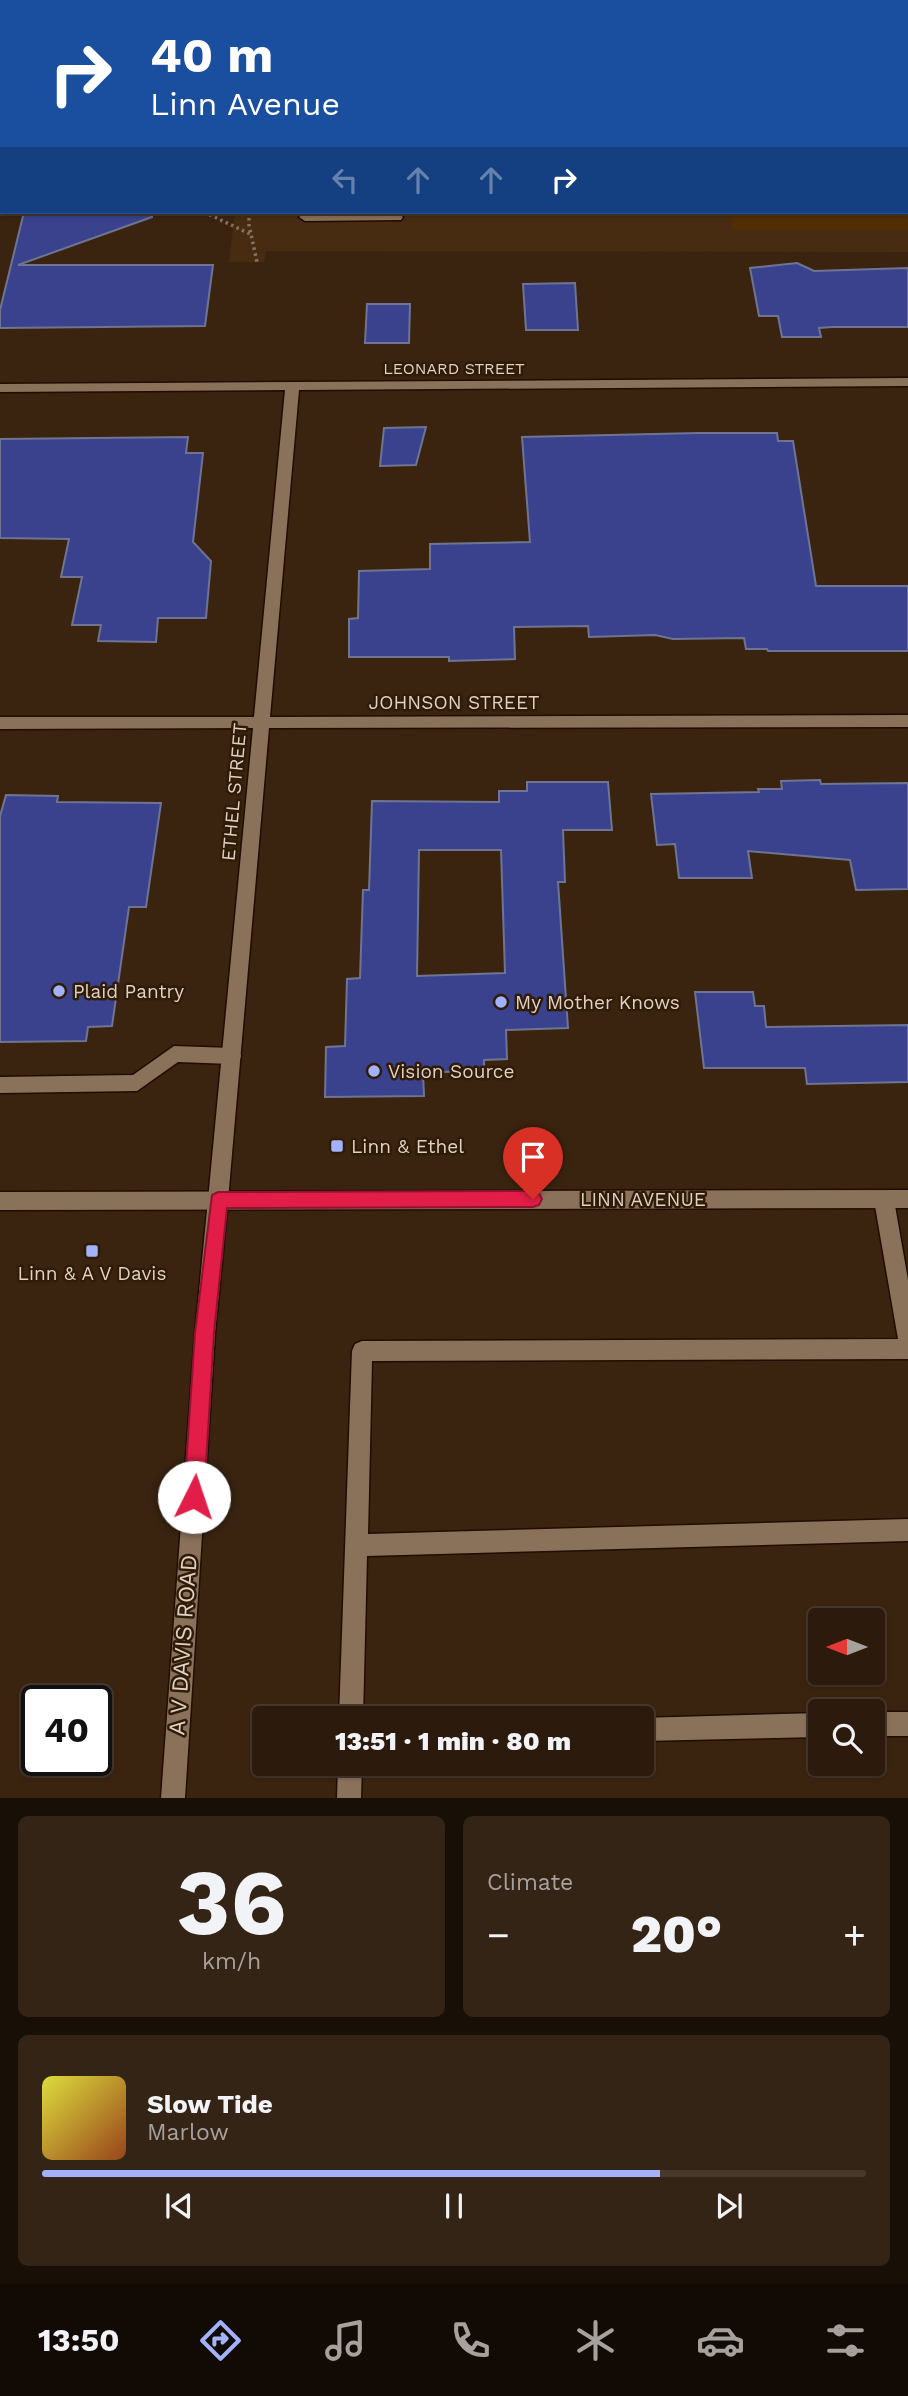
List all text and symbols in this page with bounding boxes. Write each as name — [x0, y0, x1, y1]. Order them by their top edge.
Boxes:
text: 40 m — [150, 26, 273, 84]
icon: right — [35, 28, 126, 119]
text: Linn Avenue — [150, 85, 340, 123]
icon: left — [326, 161, 364, 199]
icon: ahead — [399, 161, 437, 199]
icon: ahead — [472, 161, 510, 199]
icon: right — [545, 161, 583, 199]
street label: LEONARD STREET — [383, 359, 525, 378]
street label: JOHNSON STREET — [368, 691, 540, 714]
street label: ETHEL STREET — [217, 722, 251, 862]
place label: Plaid Pantry — [73, 980, 184, 1003]
marker: Plaid Pantry — [51, 983, 67, 999]
place label: My Mother Knows — [515, 991, 680, 1014]
marker: My Mother Knows — [493, 994, 509, 1010]
place label: Vision Source — [388, 1060, 514, 1083]
marker: Vision Source — [366, 1063, 382, 1079]
pin — [503, 1127, 563, 1199]
place label: Linn & Ethel — [351, 1135, 464, 1158]
marker: Linn & Ethel — [329, 1138, 345, 1154]
icon: arrive — [514, 1138, 552, 1176]
street label: LINN AVENUE — [580, 1188, 706, 1211]
marker: Linn & A V Davis — [84, 1243, 100, 1259]
place label: Linn & A V Davis — [18, 1262, 166, 1285]
position arrow — [157, 1460, 231, 1534]
street label: A V DAVIS ROAD — [163, 1554, 203, 1736]
north arrow — [808, 1608, 886, 1685]
map controls — [808, 1608, 885, 1776]
speed limit sign: 40 — [21, 1685, 112, 1776]
button: search — [808, 1699, 885, 1776]
text: 13:51 · 1 min · 80 m — [335, 1726, 571, 1756]
text: 36 — [176, 1849, 287, 1956]
text: Climate — [487, 1869, 573, 1896]
text: 20° — [631, 1904, 722, 1965]
text: − — [487, 1913, 510, 1957]
text: + — [843, 1913, 866, 1957]
text: km/h — [202, 1948, 261, 1975]
text: Slow Tide — [147, 2089, 273, 2119]
text: Marlow — [147, 2119, 229, 2146]
icon: previous — [160, 2187, 198, 2225]
icon: pause — [435, 2187, 473, 2225]
icon: next — [710, 2187, 748, 2225]
icon: directions — [196, 2316, 245, 2365]
icon: music — [321, 2316, 370, 2365]
icon: phone — [446, 2316, 495, 2365]
icon: climate — [571, 2316, 620, 2365]
icon: car — [696, 2316, 745, 2365]
icon: filters — [821, 2316, 870, 2365]
text: 13:50 — [38, 2321, 120, 2359]

